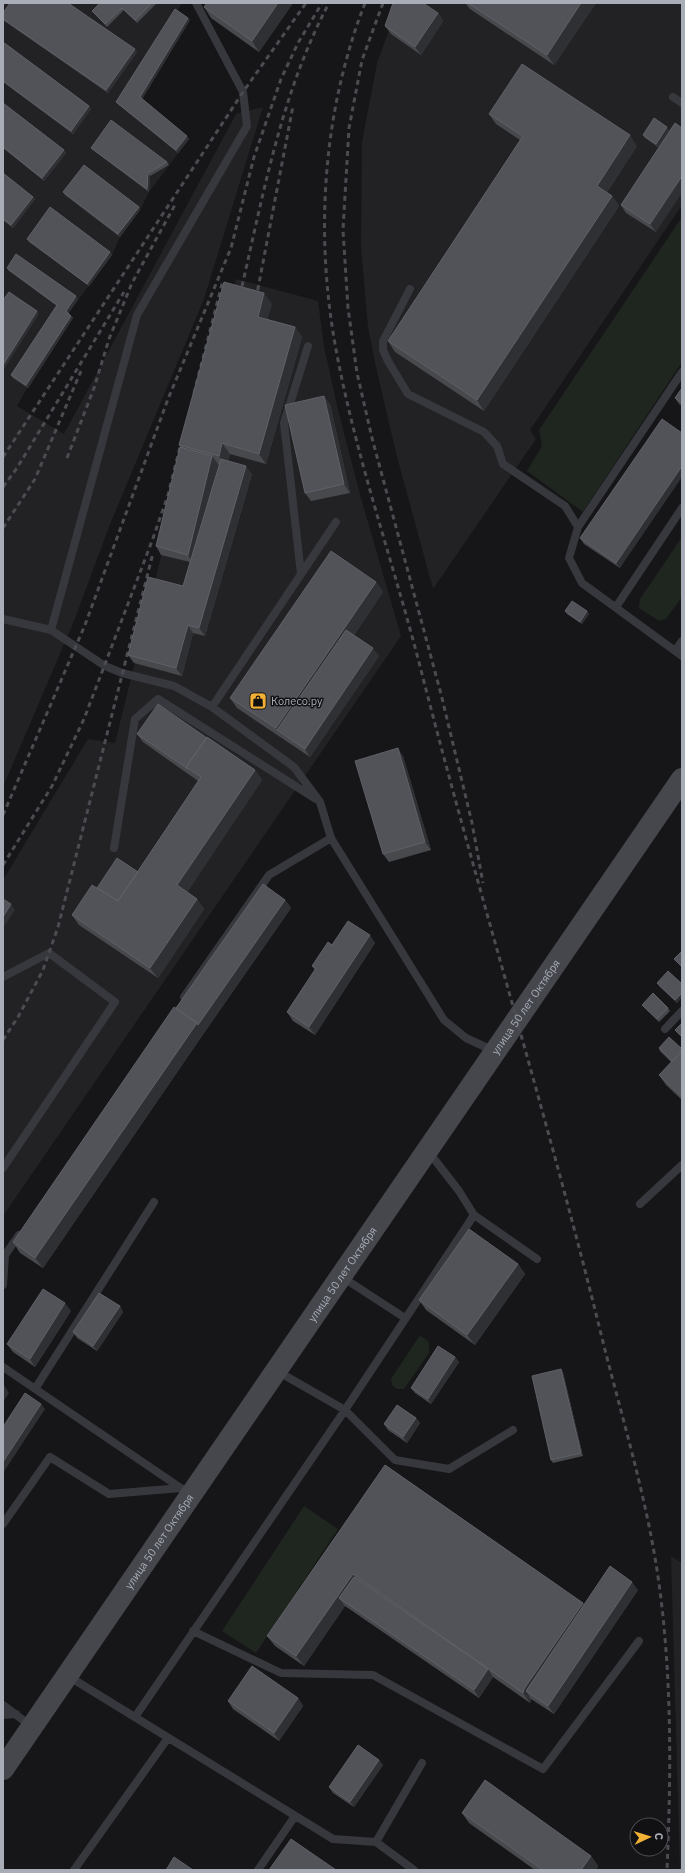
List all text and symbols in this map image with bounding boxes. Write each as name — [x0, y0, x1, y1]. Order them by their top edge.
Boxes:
shop icon: Колесо.ру — [248, 691, 268, 711]
place label: Колесо.ру — [271, 694, 323, 708]
street label: улица 50 лет Октября — [488, 957, 563, 1057]
street label: улица 50 лет Октября — [305, 1224, 380, 1324]
street label: улица 50 лет Октября — [122, 1491, 197, 1592]
north arrow — [629, 1817, 669, 1857]
text: С — [652, 1832, 666, 1840]

